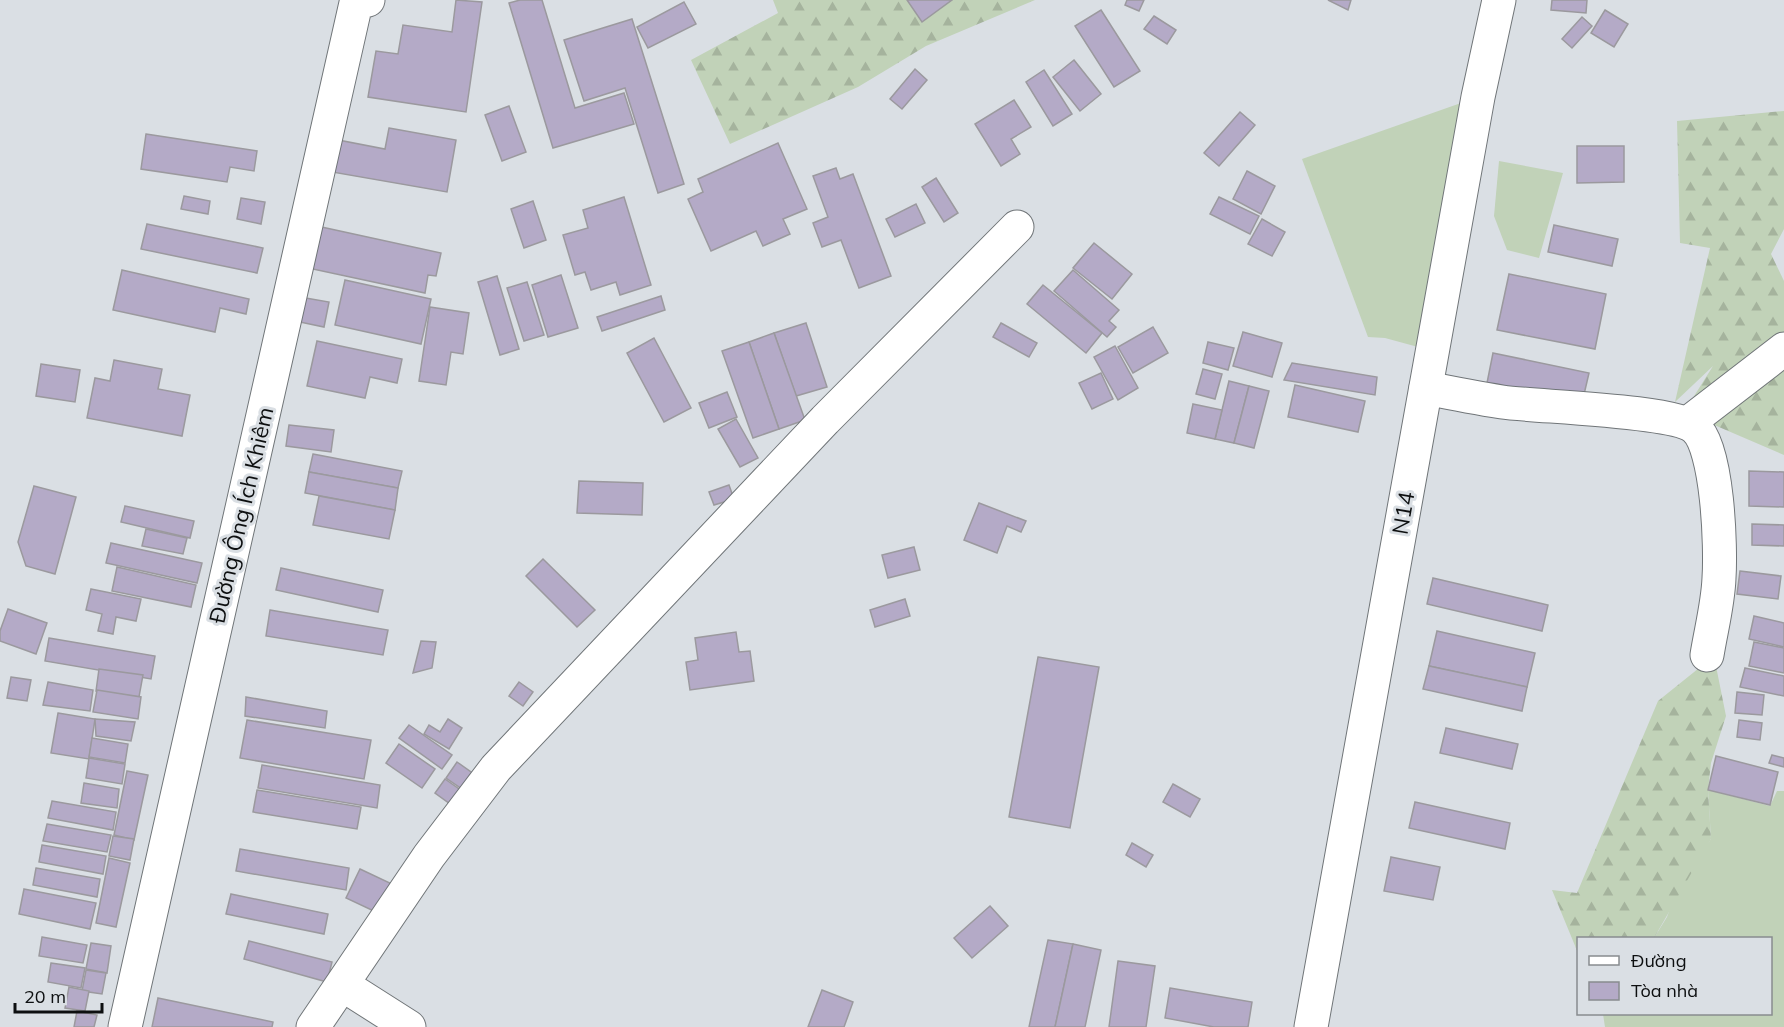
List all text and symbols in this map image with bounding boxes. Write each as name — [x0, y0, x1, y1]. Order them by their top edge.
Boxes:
street label: Đường Ông Ích Khiêm — [202, 404, 280, 626]
street label: N14 — [1385, 489, 1421, 537]
legend — [1577, 937, 1772, 1015]
text: Đường — [1631, 949, 1687, 972]
scale bar — [15, 976, 102, 1014]
text: Tòa nhà — [1631, 979, 1698, 1002]
text: 20 m — [24, 985, 66, 1008]

